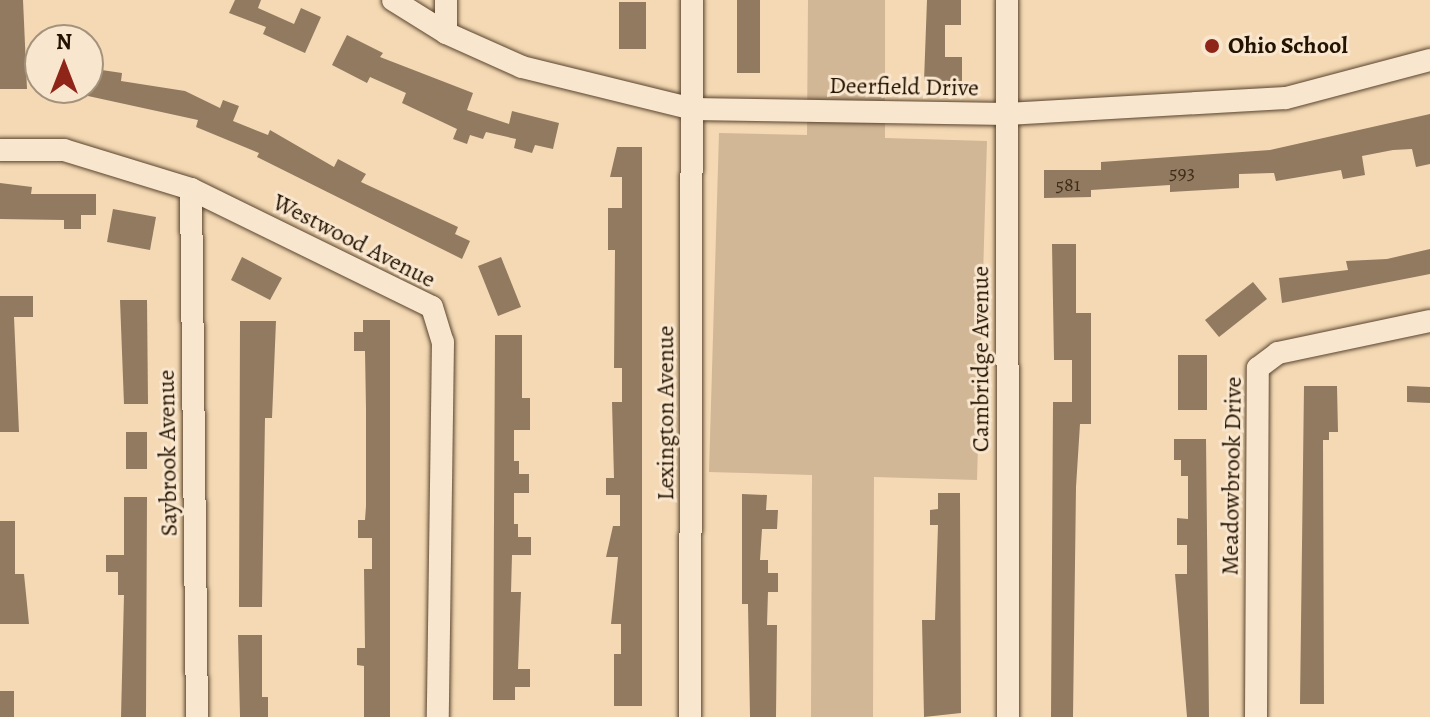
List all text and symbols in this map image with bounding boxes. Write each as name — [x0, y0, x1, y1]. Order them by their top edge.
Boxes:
north arrow — [24, 24, 104, 104]
text: N — [56, 27, 72, 57]
place label: Ohio School — [1228, 32, 1348, 60]
marker: Ohio School — [1203, 37, 1221, 55]
street label: Deerfield Drive — [829, 71, 979, 103]
house number: 593 — [1169, 160, 1195, 184]
house number: 581 — [1055, 172, 1081, 196]
street label: Westwood Avenue — [268, 188, 440, 294]
street label: Cambridge Avenue — [967, 266, 995, 452]
street label: Lexington Avenue — [652, 325, 680, 501]
street label: Saybrook Avenue — [152, 369, 184, 537]
street label: Meadowbrook Drive — [1216, 376, 1248, 576]

